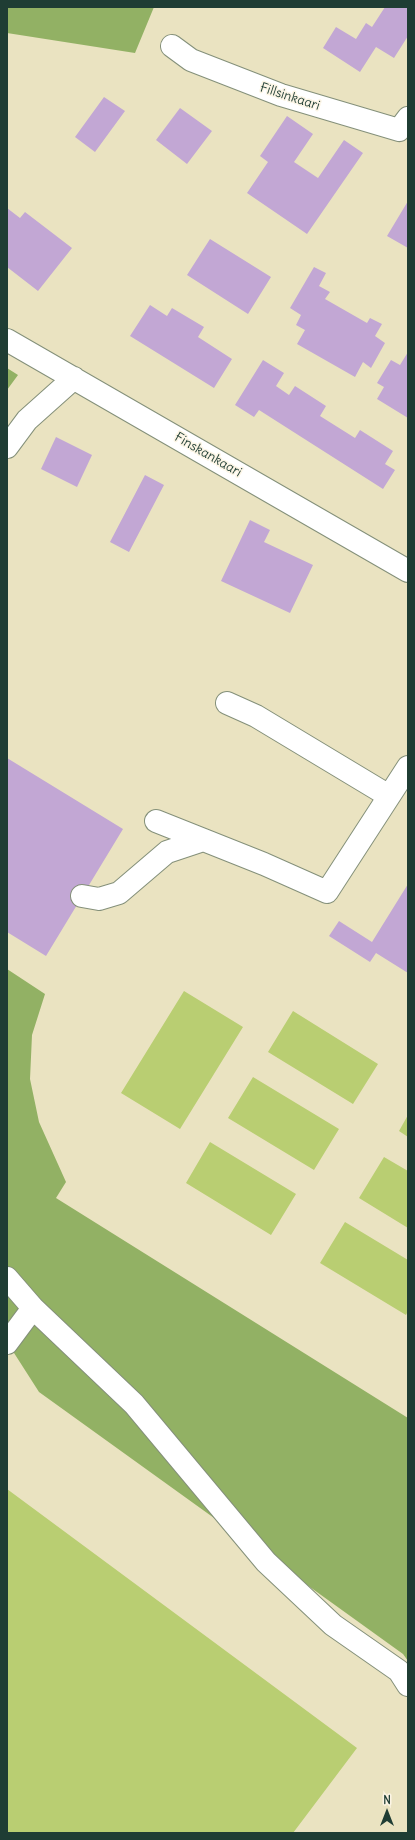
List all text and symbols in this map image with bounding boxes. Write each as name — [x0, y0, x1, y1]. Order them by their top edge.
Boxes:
street label: Fillsinkaari — [258, 80, 322, 114]
street label: Finskankaari — [172, 430, 244, 480]
north arrow — [367, 1792, 407, 1832]
text: N — [383, 1793, 391, 1807]

